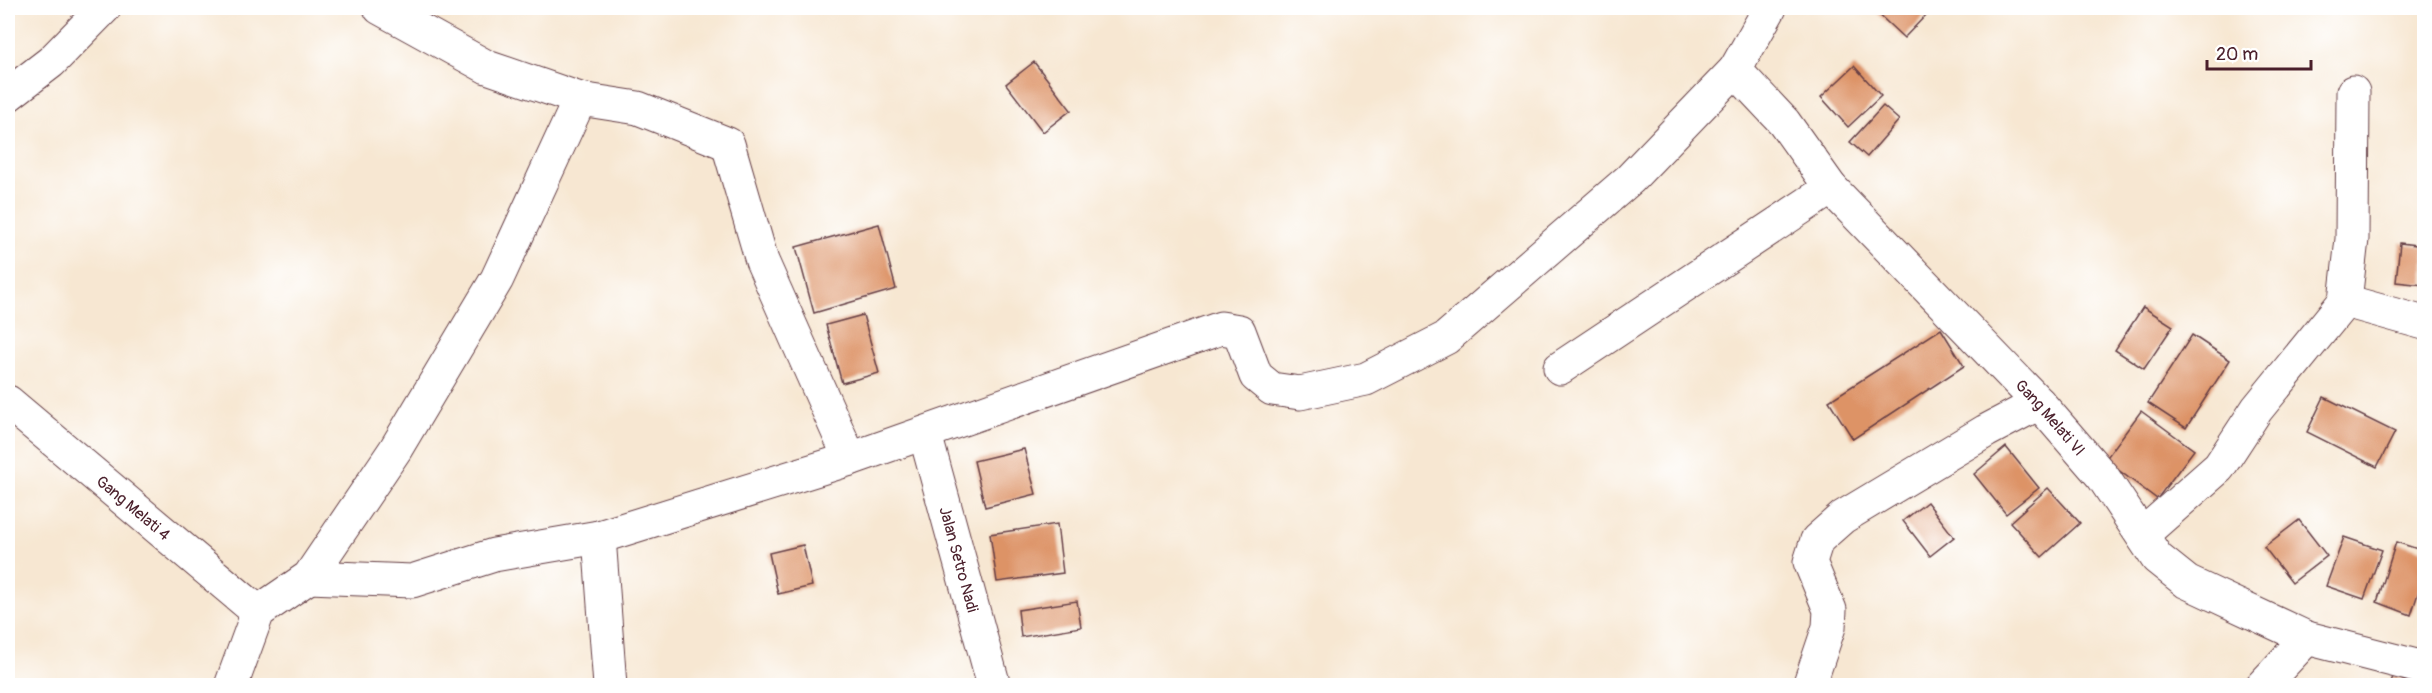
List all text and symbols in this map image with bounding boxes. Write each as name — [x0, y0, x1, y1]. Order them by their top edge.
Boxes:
scale bar — [2207, 33, 2310, 71]
text: 20 m — [2216, 43, 2258, 66]
street label: Gang Melati VI — [2011, 376, 2089, 460]
street label: Gang Melati 4 — [92, 471, 174, 545]
street label: Jalan Setro Nadi — [934, 505, 982, 615]

